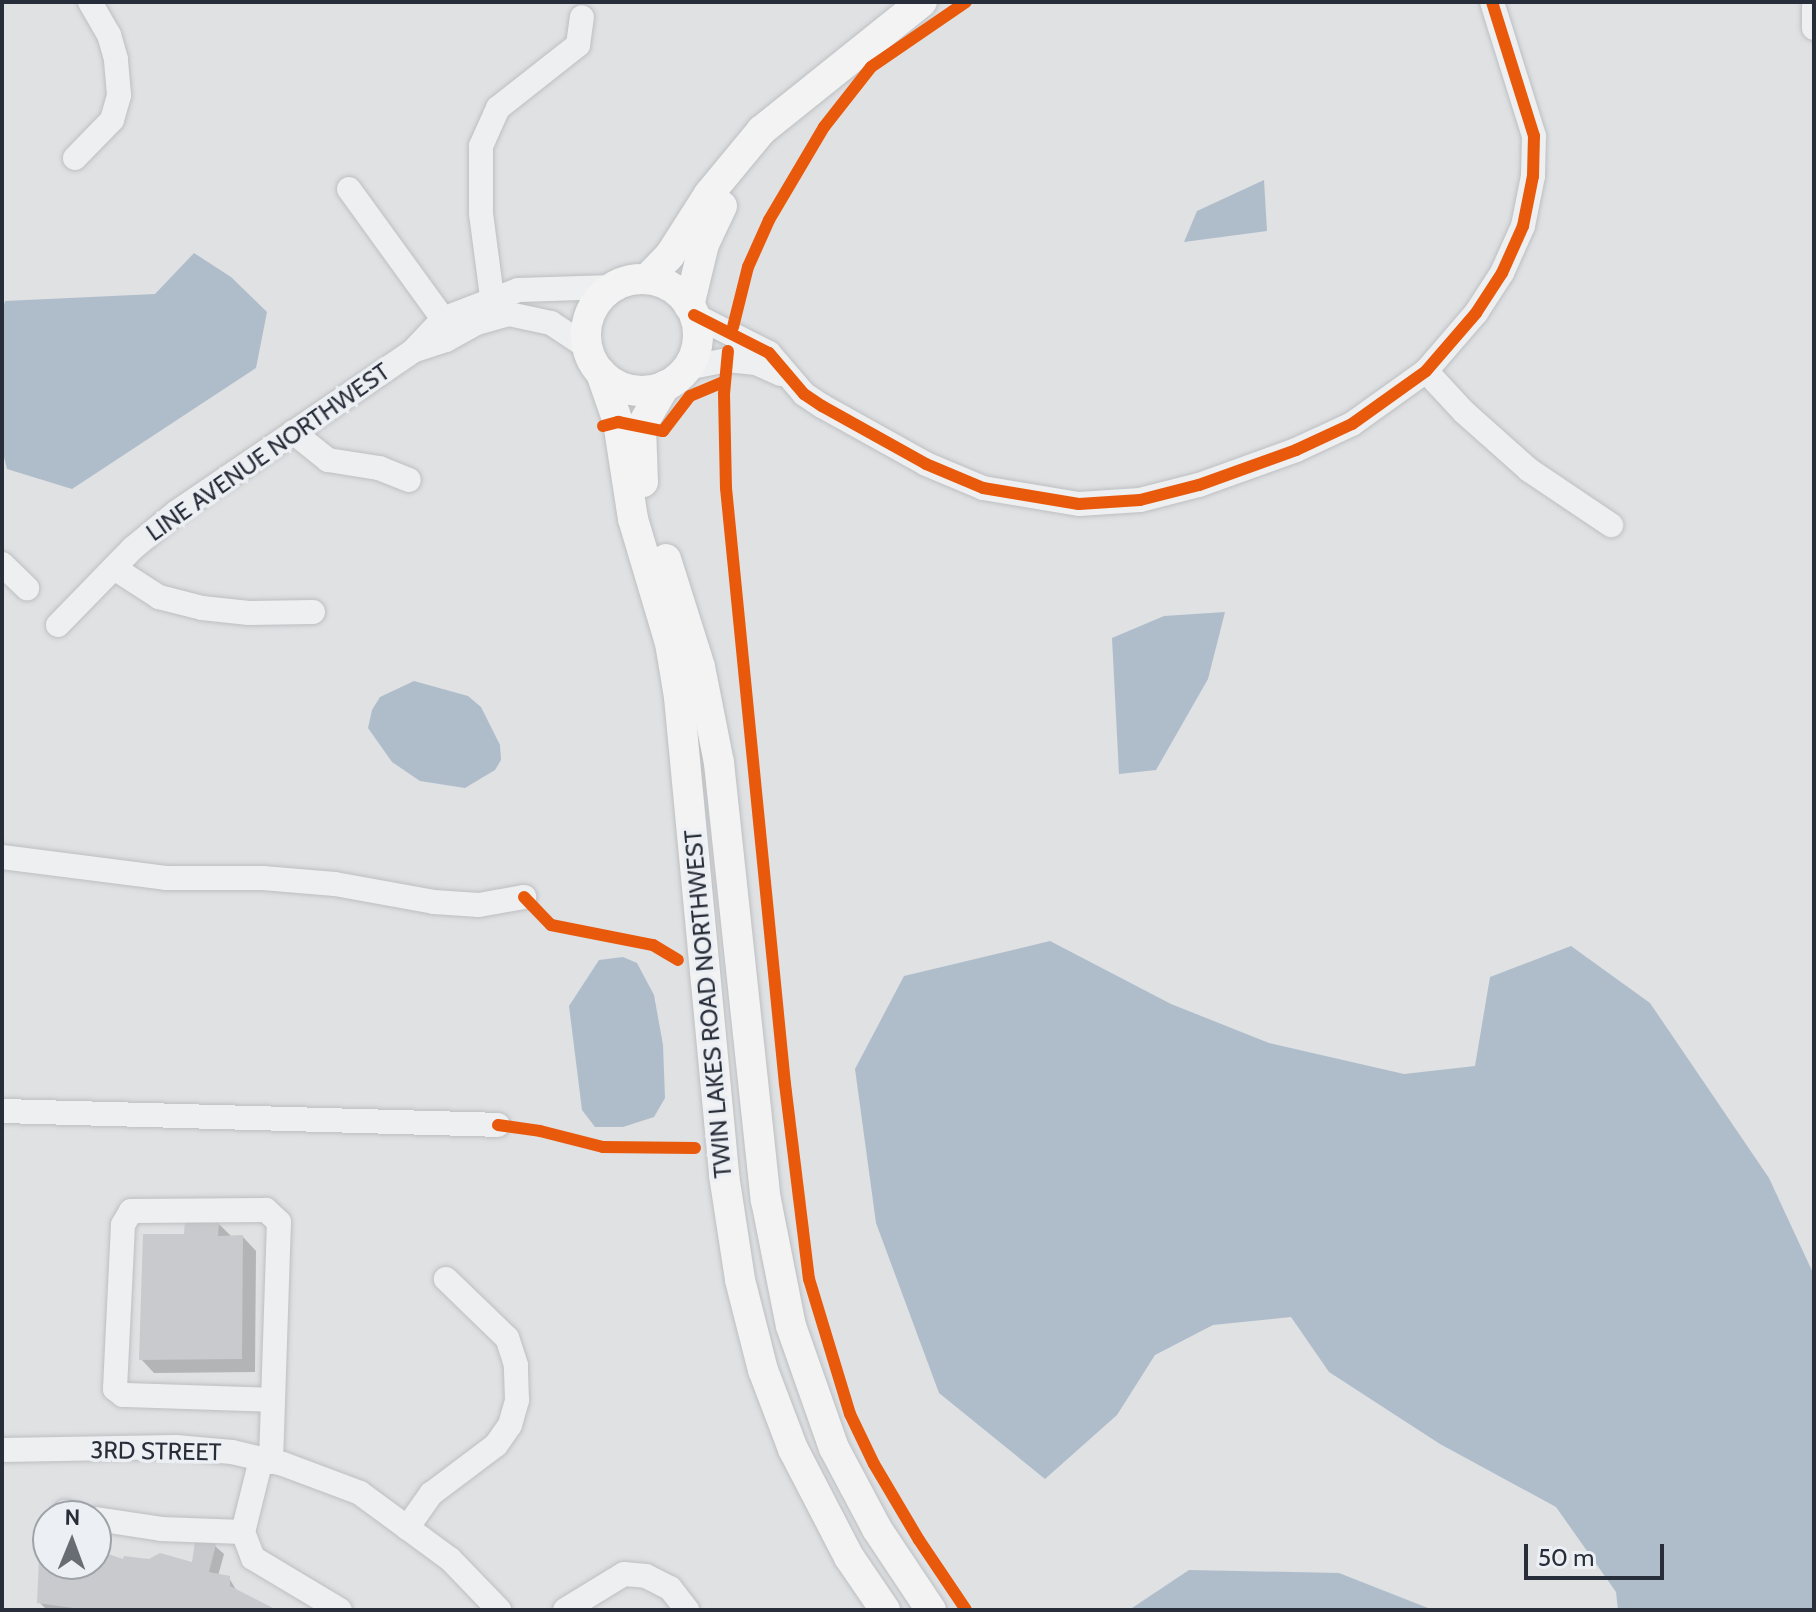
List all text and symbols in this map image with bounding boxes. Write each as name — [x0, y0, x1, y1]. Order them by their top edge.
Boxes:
street label: LINE AVENUE NORTHWEST — [141, 357, 395, 547]
street label: TWIN LAKES ROAD NORTHWEST — [678, 829, 738, 1179]
street label: 3RD STREET — [90, 1435, 222, 1467]
north arrow — [32, 1500, 112, 1580]
text: N — [64, 1504, 80, 1531]
scale bar — [1528, 1528, 1668, 1578]
text: 50 m — [1538, 1543, 1594, 1572]

